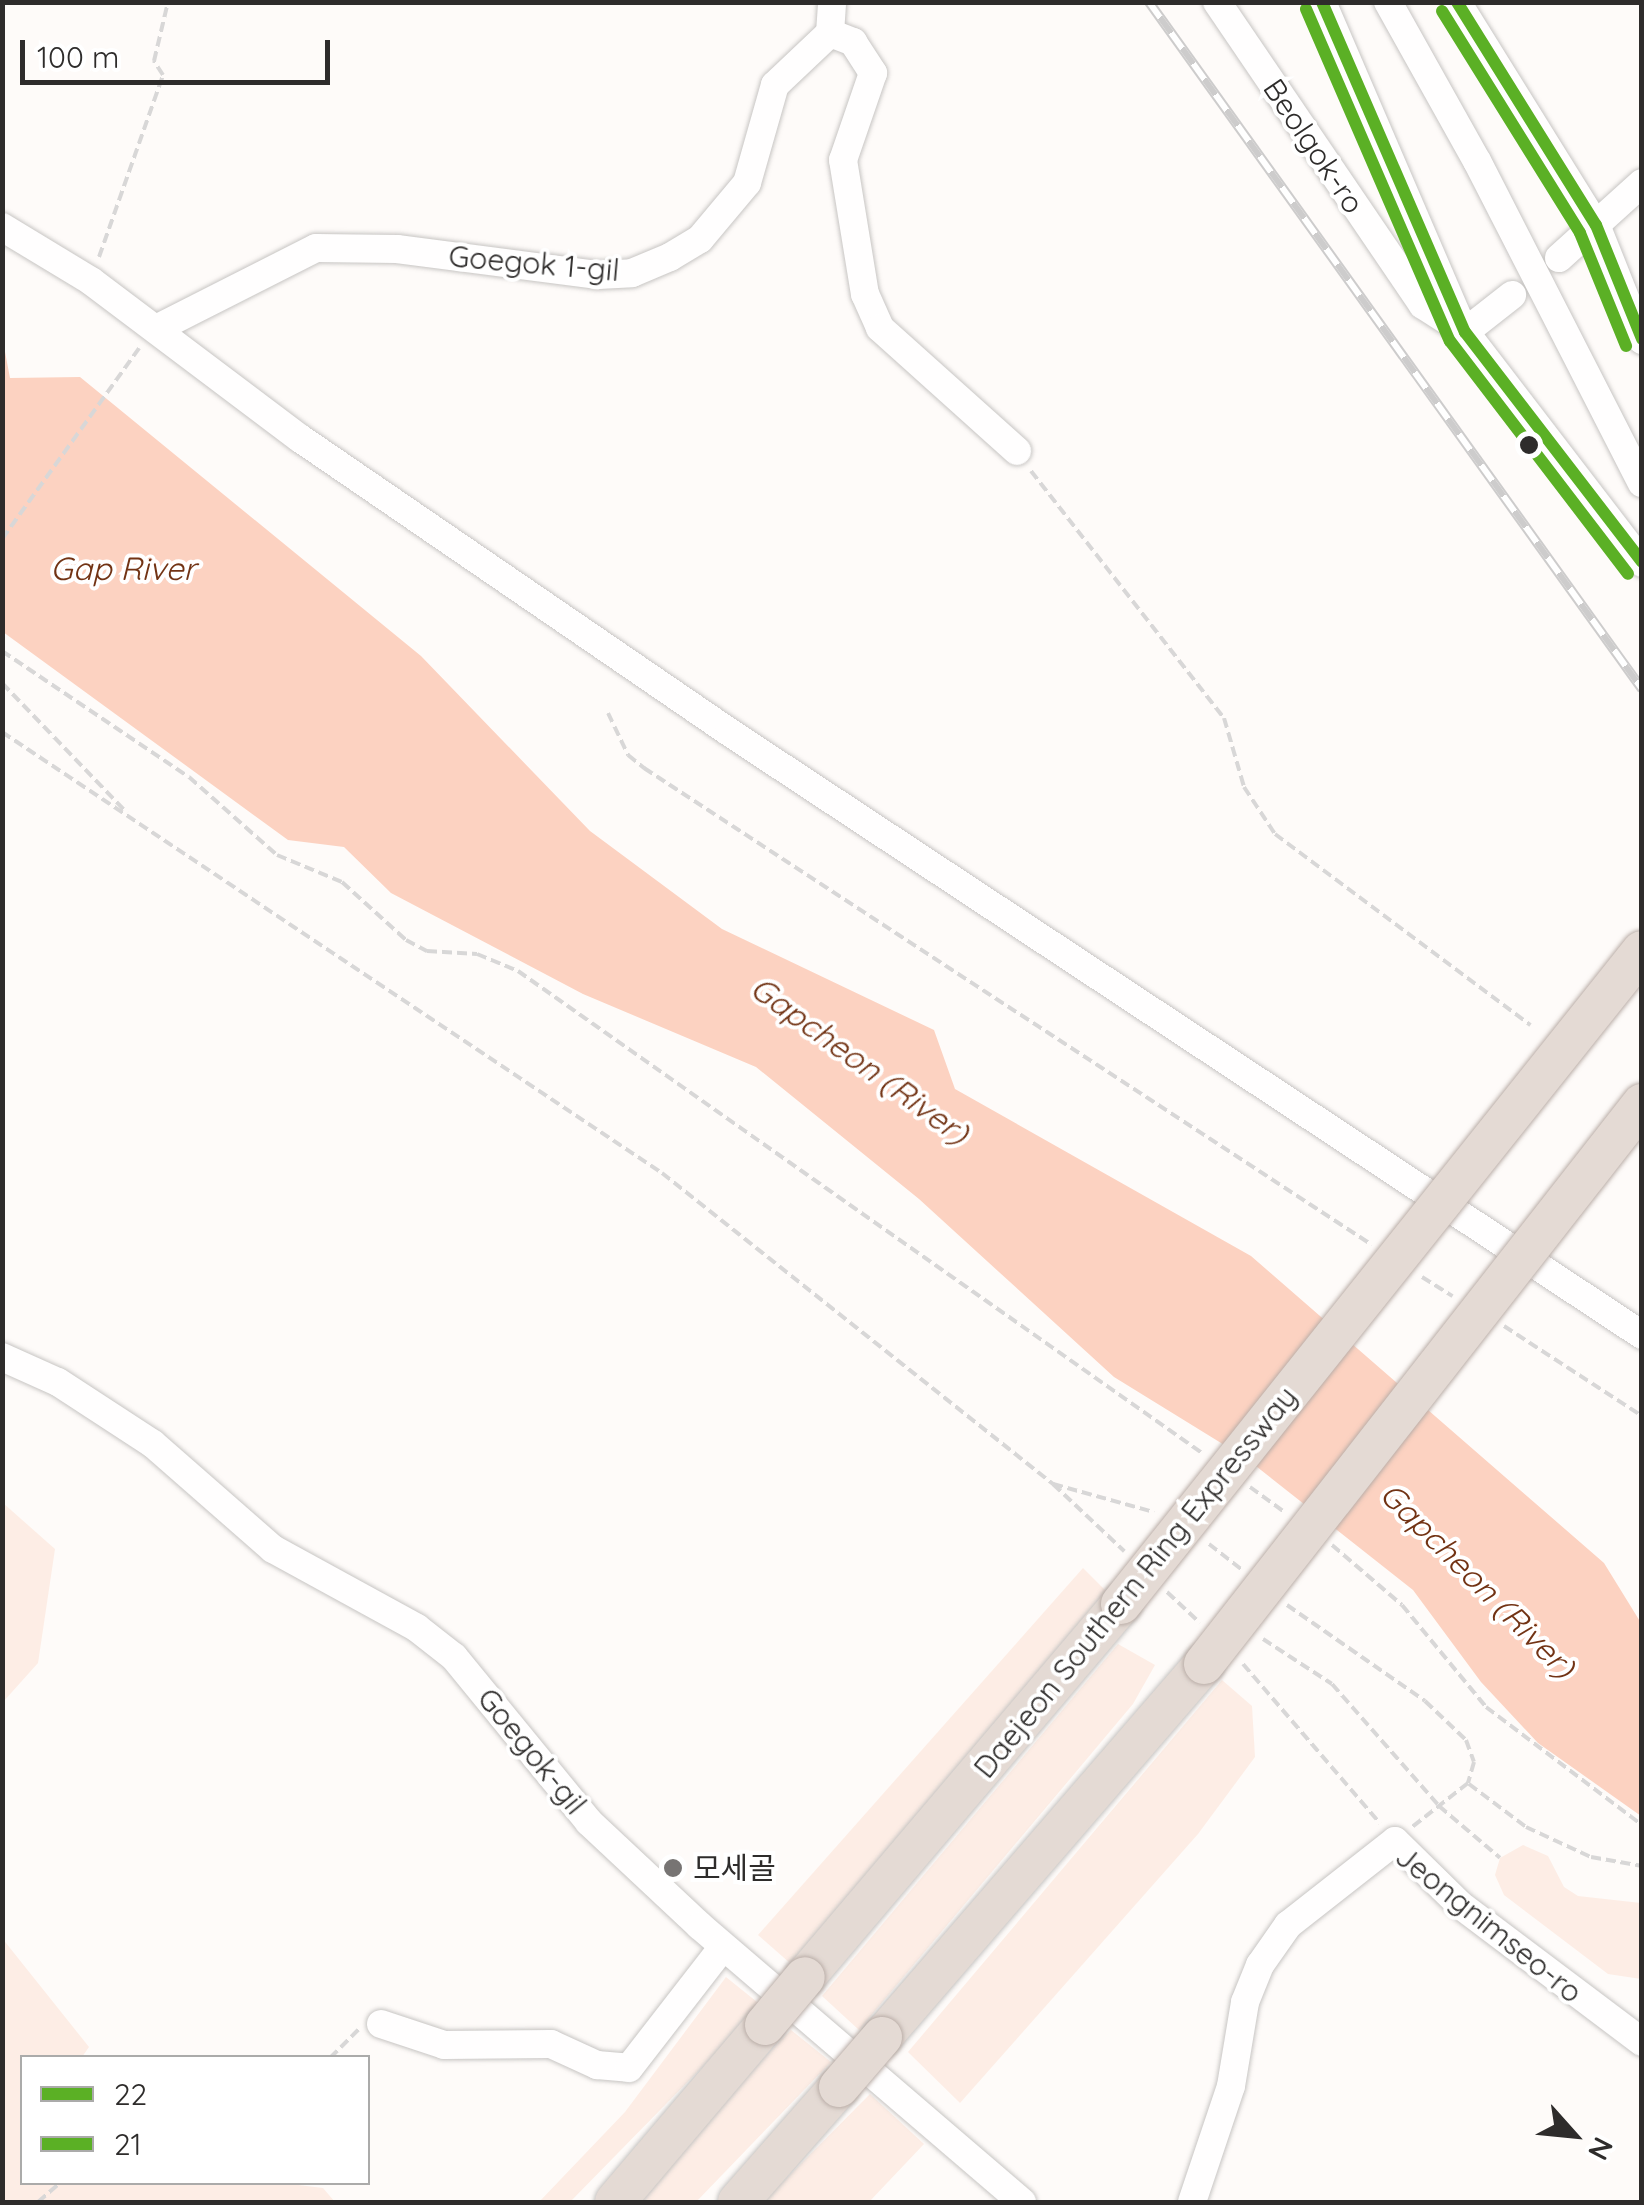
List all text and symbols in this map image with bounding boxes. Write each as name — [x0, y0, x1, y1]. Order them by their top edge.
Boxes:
scale bar — [25, 20, 335, 82]
text: 100 m — [37, 38, 119, 76]
street label: Beolgok-ro — [1256, 72, 1372, 220]
street label: Goegok 1-gil — [447, 238, 621, 288]
unlabelled marker — [1519, 435, 1539, 455]
water label: Gap River — [50, 549, 196, 587]
water label: Gapcheon (River) — [743, 968, 977, 1152]
street label: Daejeon Southern Ring Expressway — [966, 1379, 1304, 1785]
water label: Gapcheon (River) — [1372, 1474, 1584, 1686]
street label: Goegok-gil — [470, 1681, 594, 1821]
street label: Jeongnimseo-ro — [1389, 1838, 1589, 2010]
place label: 모세골 — [693, 1850, 776, 1886]
marker: 모세골 — [662, 1857, 684, 1879]
legend — [20, 2055, 370, 2185]
text: 22 — [114, 2075, 147, 2113]
north arrow — [1524, 2085, 1624, 2185]
text: 21 — [114, 2125, 142, 2163]
text: N — [1581, 2132, 1621, 2166]

